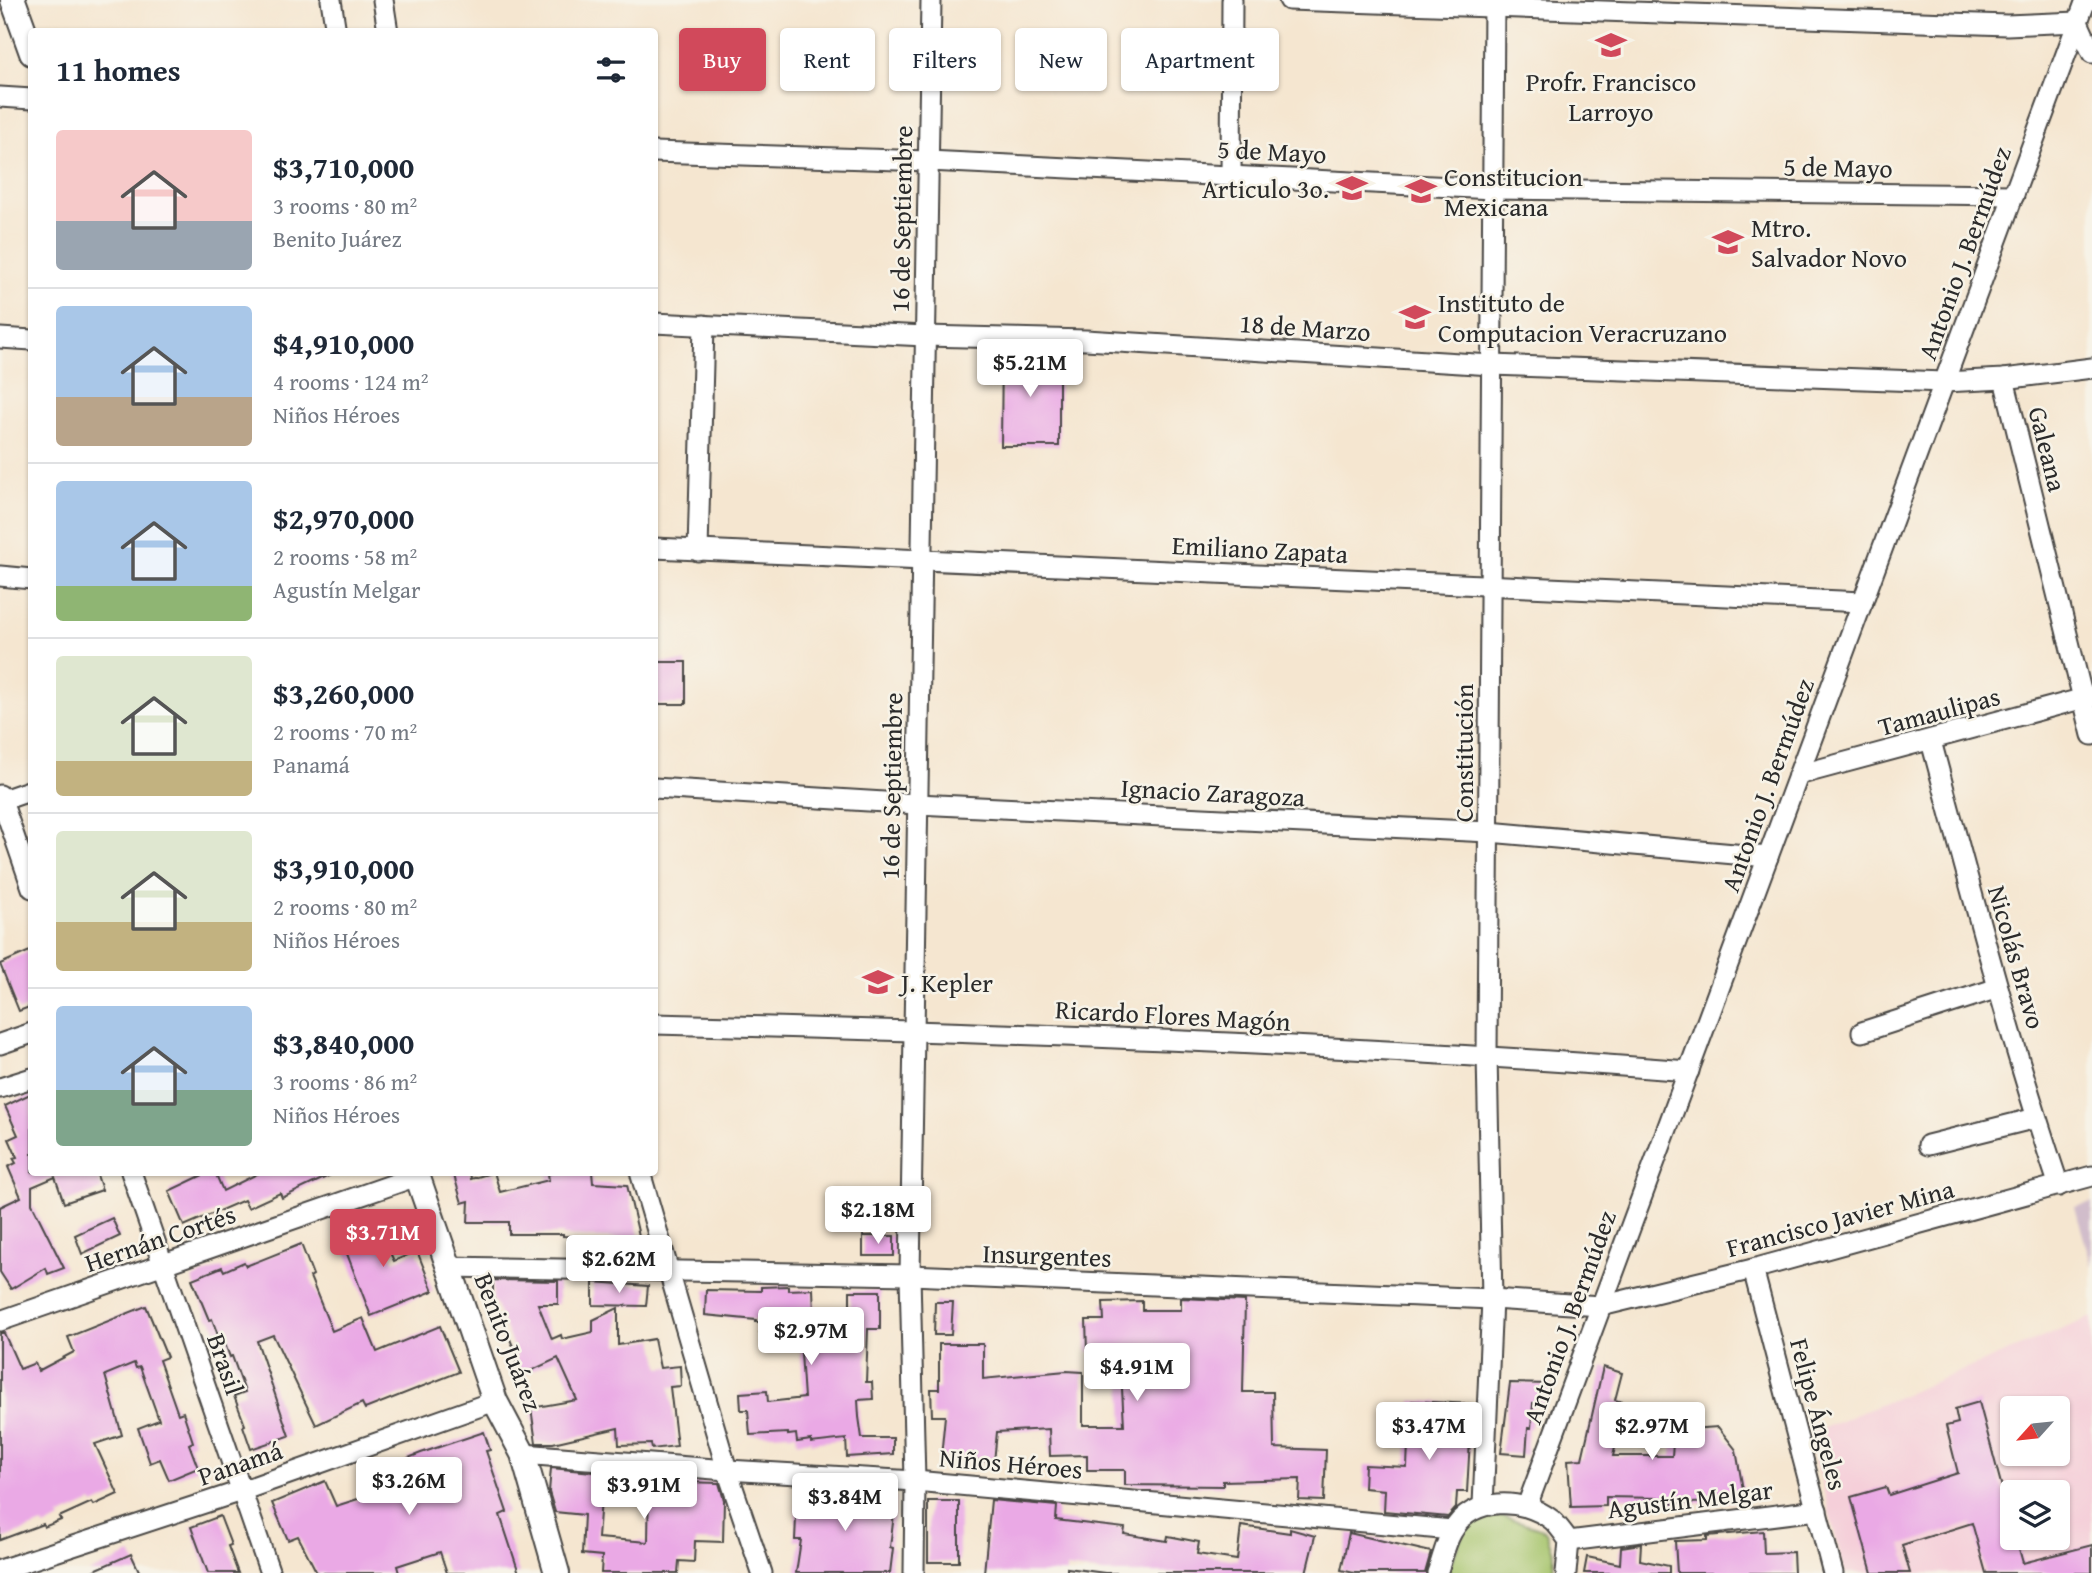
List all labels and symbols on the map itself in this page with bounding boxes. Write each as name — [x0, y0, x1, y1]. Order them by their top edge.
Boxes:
school or university icon: Profr. Francisco Larroyo — [1594, 28, 1628, 62]
place label: Profr. Francisco Larroyo — [1526, 62, 1696, 131]
street label: 16 de Septiembre — [880, 125, 922, 313]
street label: 5 de Mayo — [1216, 129, 1328, 173]
street label: Antonio J. Bermúdez — [1907, 141, 2021, 365]
street label: 5 de Mayo — [1783, 147, 1893, 187]
place label: Constitucion Mexicana — [1444, 157, 1583, 226]
place label: Articulo 3o. — [1202, 169, 1329, 208]
school or university icon: Articulo 3o. — [1335, 171, 1369, 205]
school or university icon: Constitucion Mexicana — [1404, 174, 1438, 208]
place label: Mtro. Salvador Novo — [1751, 208, 1907, 277]
school or university icon: Mtro. Salvador Novo — [1711, 225, 1745, 259]
place label: Instituto de Computacion Veracruzano — [1438, 283, 1727, 352]
school or university icon: Instituto de Computacion Veracruzano — [1398, 300, 1432, 334]
street label: 18 de Marzo — [1238, 303, 1372, 351]
pin: $5.21M — [973, 340, 1087, 399]
street label: Galeana — [2019, 402, 2078, 496]
street label: Emiliano Zapata — [1171, 525, 1350, 573]
street label: Antonio J. Bermúdez — [1710, 673, 1824, 897]
street label: Tamaulipas — [1874, 676, 2004, 746]
street label: Constitución — [1444, 683, 1483, 822]
street label: 16 de Septiembre — [870, 692, 912, 880]
street label: Ignacio Zaragoza — [1120, 768, 1307, 816]
street label: Nicolás Bravo — [1978, 881, 2056, 1033]
place label: J. Kepler — [898, 963, 993, 1002]
school or university icon: J. Kepler — [861, 965, 895, 999]
street label: Ricardo Flores Magón — [1054, 989, 1292, 1041]
street label: Francisco Javier Mina — [1722, 1169, 1959, 1267]
pin: $2.18M — [821, 1186, 935, 1246]
street label: Hernán Cortés — [79, 1194, 241, 1282]
street label: Antonio J. Bermúdez — [1512, 1205, 1626, 1429]
pin: $3.71M — [326, 1210, 440, 1269]
street label: Insurgentes — [982, 1233, 1112, 1277]
pin: $2.62M — [562, 1236, 676, 1295]
street label: Benito Juárez — [465, 1267, 553, 1417]
pin: $2.97M — [754, 1308, 868, 1367]
street label: Brasil — [197, 1328, 255, 1400]
street label: Felipe Ángeles — [1780, 1334, 1858, 1494]
pin: $4.91M — [1080, 1344, 1194, 1403]
north arrow — [2000, 1396, 2070, 1466]
pin: $3.47M — [1372, 1402, 1486, 1462]
pin: $2.97M — [1595, 1402, 1709, 1462]
street label: Panamá — [193, 1430, 288, 1496]
street label: Niños Héroes — [938, 1437, 1084, 1489]
pin: $3.26M — [352, 1458, 466, 1517]
pin: $3.91M — [587, 1462, 701, 1521]
street label: Agustín Melgar — [1605, 1469, 1775, 1529]
pin: $3.84M — [788, 1474, 902, 1533]

